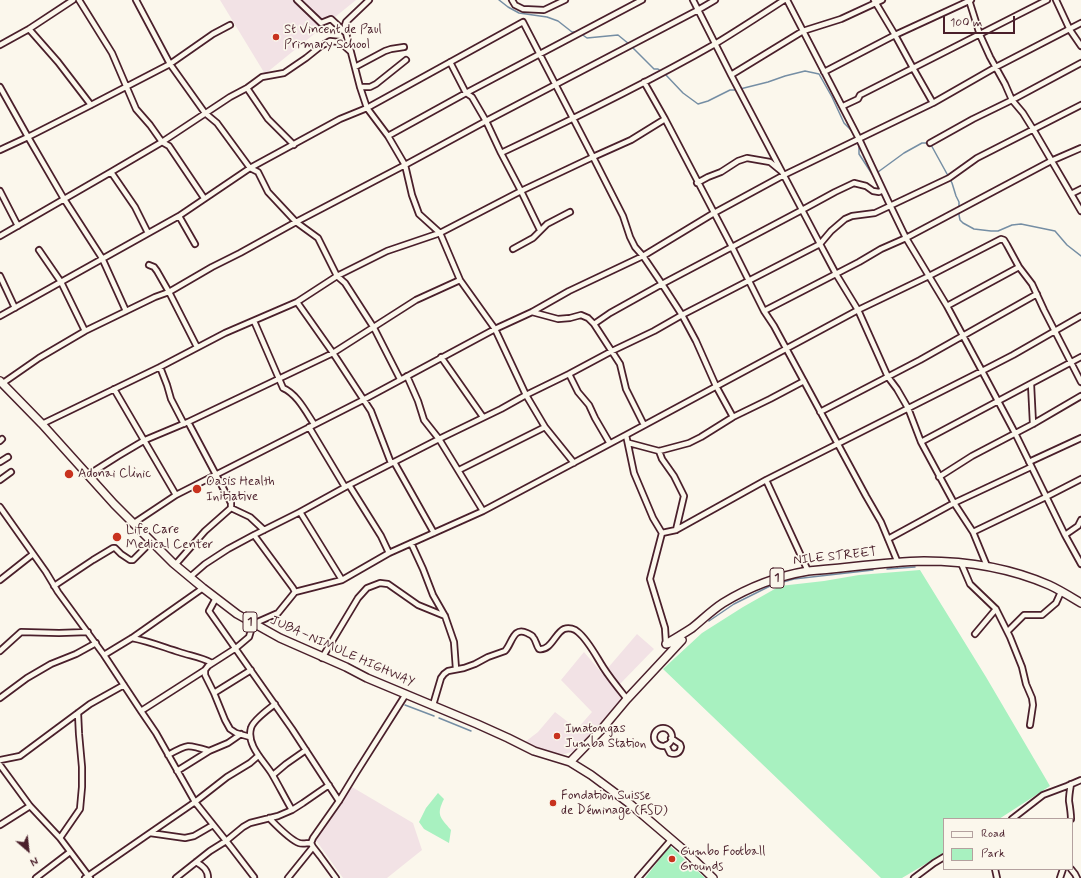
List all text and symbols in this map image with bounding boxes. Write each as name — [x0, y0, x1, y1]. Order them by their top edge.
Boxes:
scale bar — [945, 8, 1017, 34]
text: 100 m — [950, 15, 982, 31]
place label: St Vincent de Paul Primary School — [284, 22, 382, 53]
marker: St Vincent de Paul Primary School — [271, 32, 281, 42]
place label: Adonai Clinic — [78, 466, 151, 482]
marker: Adonai Clinic — [63, 468, 75, 480]
place label: Oasis Health Initiative — [206, 474, 275, 505]
marker: Oasis Health Initiative — [191, 483, 203, 495]
place label: Life Care Medical Center — [126, 522, 213, 553]
marker: Life Care Medical Center — [111, 531, 123, 543]
street label: NILE STREET — [792, 545, 878, 569]
road number: 1 — [770, 568, 784, 588]
road number: 1 — [243, 612, 257, 632]
street label: JUBA–NIMULE HIGHWAY — [268, 613, 416, 691]
place label: Imatongas Jumba Station — [565, 721, 646, 752]
marker: Imatongas Jumba Station — [552, 731, 562, 741]
place label: Fondation Suisse de Déminage (FSD) — [561, 788, 668, 819]
marker: Fondation Suisse de Déminage (FSD) — [548, 798, 558, 808]
legend — [943, 818, 1073, 870]
text: Road — [981, 826, 1005, 842]
north arrow — [8, 830, 48, 870]
place label: Gumbo Football Grounds — [680, 844, 765, 875]
text: Park — [981, 846, 1005, 862]
text: N — [27, 853, 40, 868]
marker: Gumbo Football Grounds — [667, 854, 677, 864]

